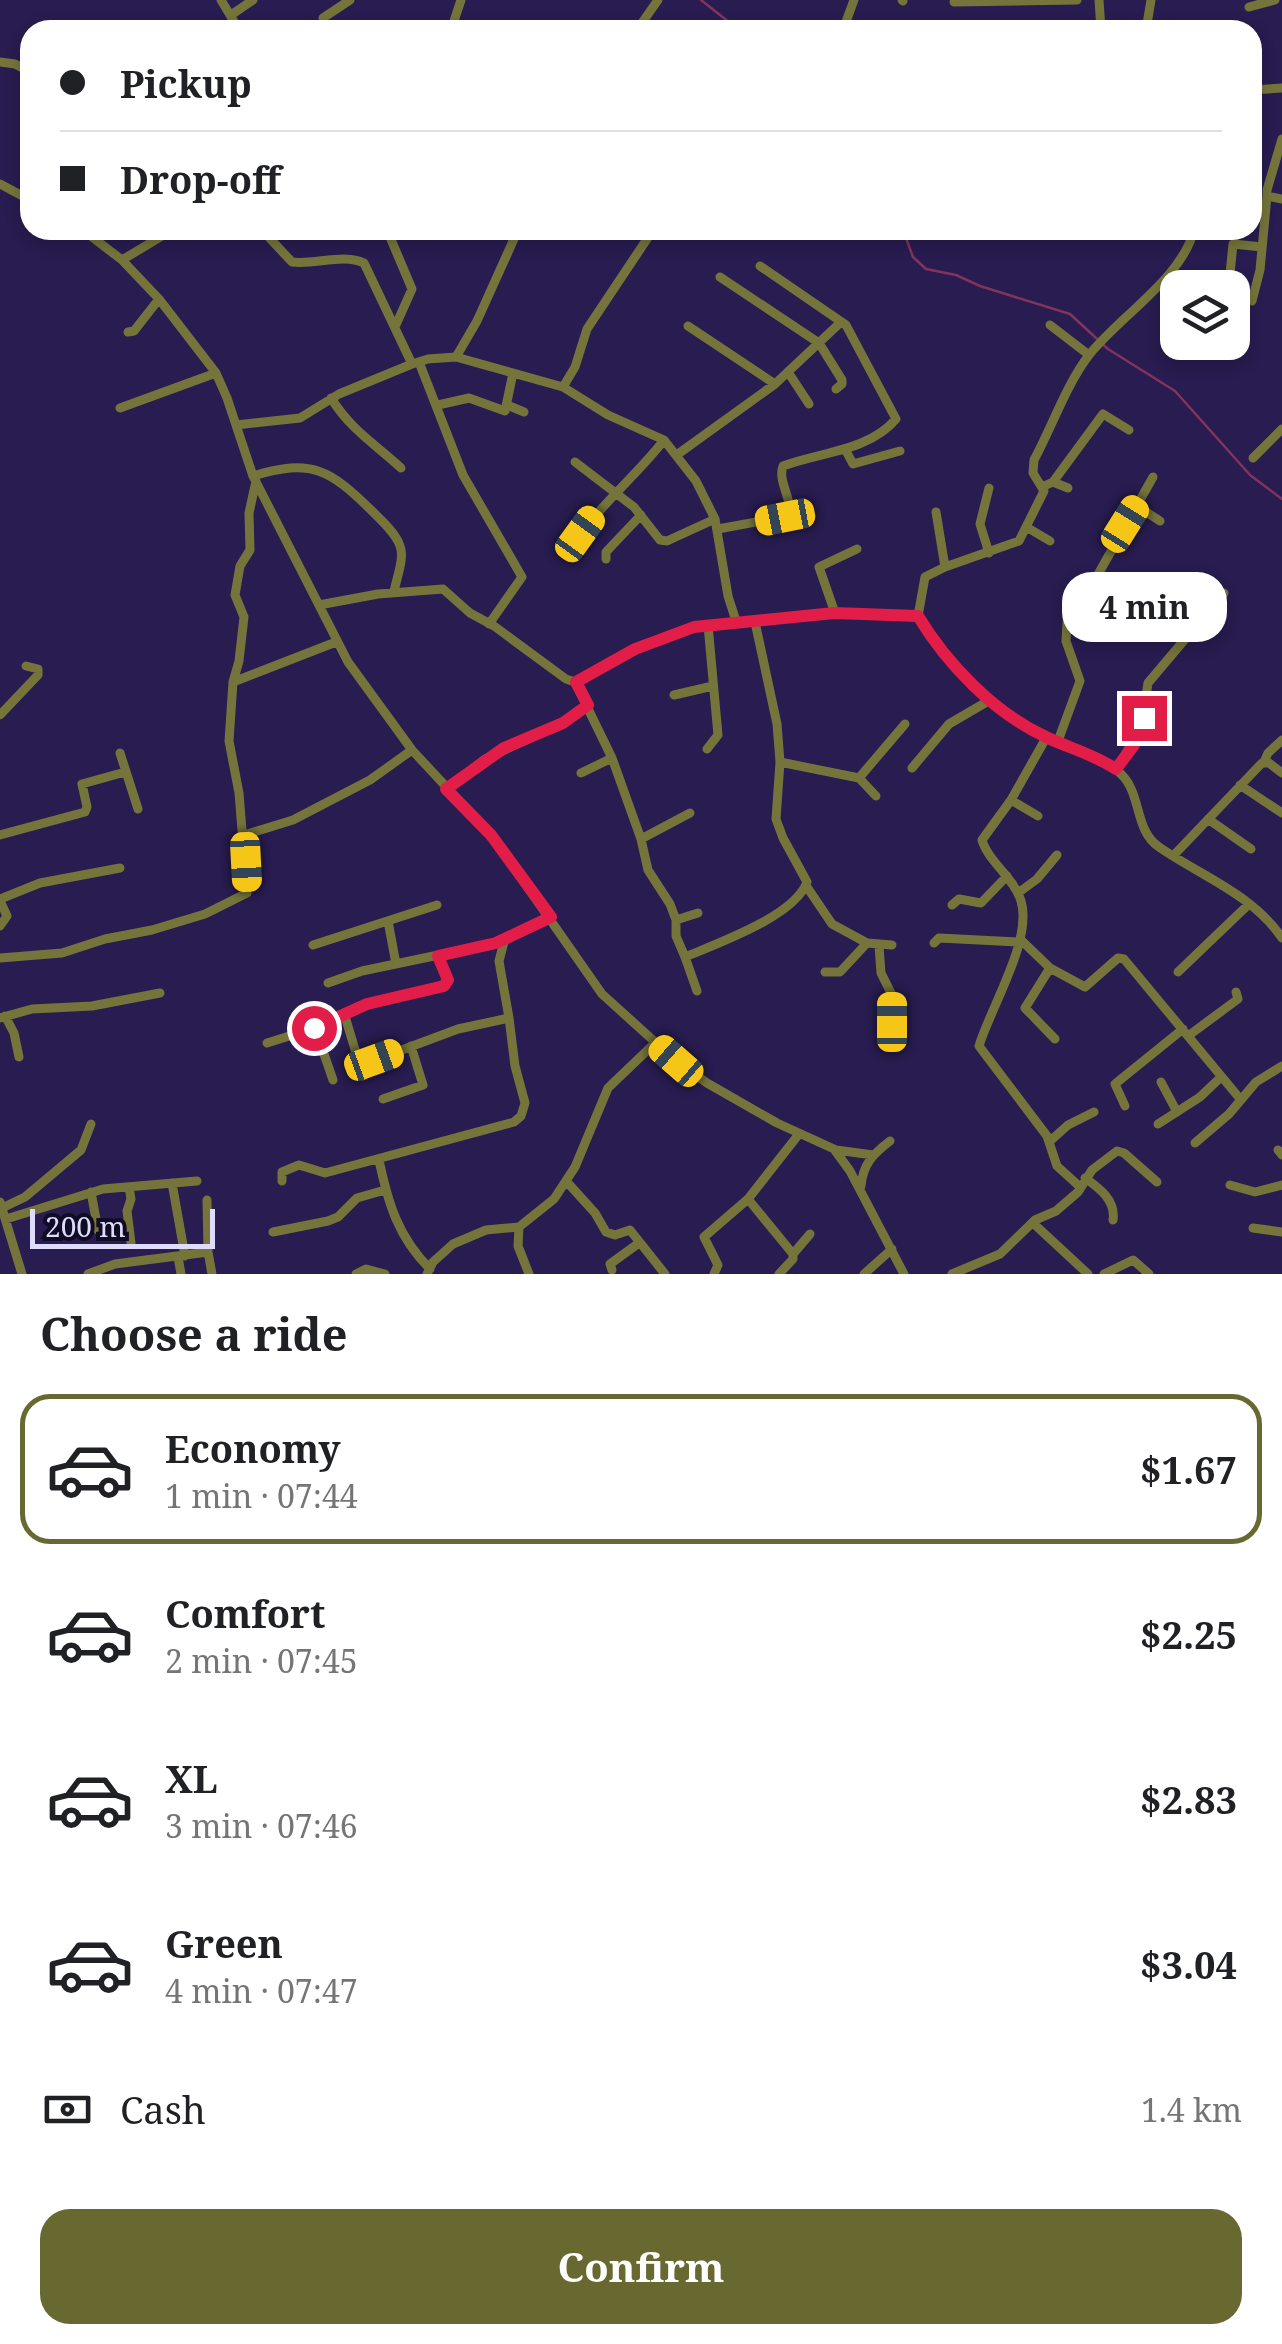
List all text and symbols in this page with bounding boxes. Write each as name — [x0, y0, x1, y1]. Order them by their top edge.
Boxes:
text: Pickup — [120, 57, 252, 109]
text: Drop-off — [120, 153, 281, 205]
map controls — [1160, 270, 1250, 360]
button: layers — [1160, 270, 1250, 360]
car — [1096, 491, 1154, 557]
car — [753, 497, 817, 537]
car — [550, 501, 610, 567]
callout: 4 min — [1062, 573, 1226, 643]
text: 4 min — [1099, 585, 1190, 628]
route end — [1122, 696, 1167, 741]
car — [229, 831, 263, 893]
car — [877, 992, 907, 1052]
route start — [292, 1006, 337, 1051]
car — [644, 1030, 708, 1092]
car — [341, 1036, 407, 1084]
scale bar — [30, 1204, 215, 1248]
text: 200 m — [45, 1207, 126, 1245]
text: Choose a ride — [40, 1303, 348, 1364]
text: Economy — [165, 1422, 341, 1474]
icon: car — [45, 1424, 135, 1514]
text: $1.67 — [1140, 1443, 1237, 1495]
text: 1 min · 07:44 — [165, 1474, 358, 1517]
text: Comfort — [165, 1587, 325, 1639]
icon: car — [45, 1589, 135, 1679]
text: $2.25 — [1140, 1608, 1237, 1660]
text: 2 min · 07:45 — [165, 1639, 358, 1682]
text: XL — [165, 1752, 218, 1804]
icon: car — [45, 1754, 135, 1844]
text: $2.83 — [1140, 1773, 1237, 1825]
text: 3 min · 07:46 — [165, 1804, 358, 1847]
text: Green — [165, 1917, 283, 1969]
icon: car — [45, 1919, 135, 2009]
text: $3.04 — [1140, 1938, 1237, 1990]
text: 4 min · 07:47 — [165, 1969, 358, 2012]
icon: cash — [40, 2082, 95, 2137]
text: Cash — [120, 2083, 206, 2135]
text: 1.4 km — [1141, 2088, 1242, 2131]
button: Confirm — [40, 2209, 1242, 2324]

